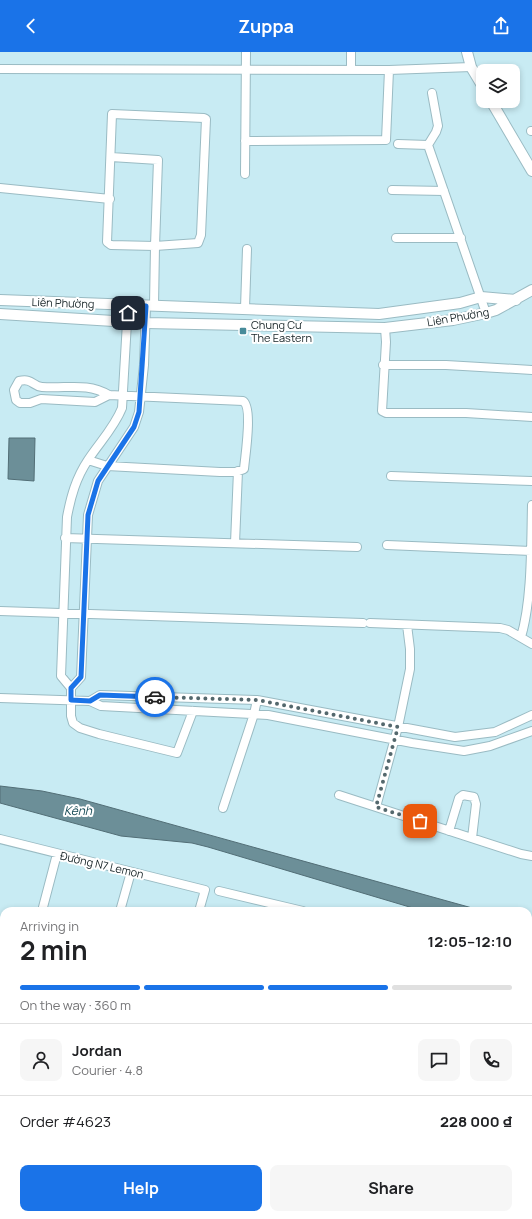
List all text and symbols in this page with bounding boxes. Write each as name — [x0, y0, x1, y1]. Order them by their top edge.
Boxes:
text: Zuppa — [238, 14, 294, 38]
icon: back — [20, 15, 42, 37]
icon: share — [490, 15, 512, 37]
map controls — [476, 64, 520, 108]
button: layers — [476, 64, 520, 108]
street label: Liên Phường — [31, 294, 95, 311]
pin — [111, 296, 145, 330]
icon: home — [117, 302, 139, 324]
street label: Liên Phường — [426, 304, 490, 329]
place label: Chung Cư The Eastern — [251, 317, 312, 345]
marker: Chung Cư The Eastern — [238, 326, 248, 336]
courier — [135, 677, 175, 717]
icon: car — [144, 686, 166, 708]
water label: Kênh — [64, 802, 93, 819]
pin — [403, 804, 437, 838]
icon: bag — [409, 810, 431, 832]
street label: Đường N7 Lemon — [59, 848, 145, 881]
text: Arriving in — [20, 917, 79, 935]
text: 12:05–12:10 — [428, 931, 512, 952]
text: 2 min — [20, 932, 88, 968]
text: On the way · 360 m — [20, 996, 131, 1014]
button: person — [20, 1039, 62, 1081]
button: chat — [418, 1039, 460, 1081]
button: phone — [470, 1039, 512, 1081]
text: Jordan — [72, 1040, 122, 1061]
text: Courier · 4.8 — [72, 1061, 143, 1079]
text: Order #4623 — [20, 1111, 111, 1132]
text: 228 000 ₫ — [440, 1111, 512, 1132]
button: Help — [20, 1165, 262, 1211]
button: Share — [270, 1165, 512, 1211]

